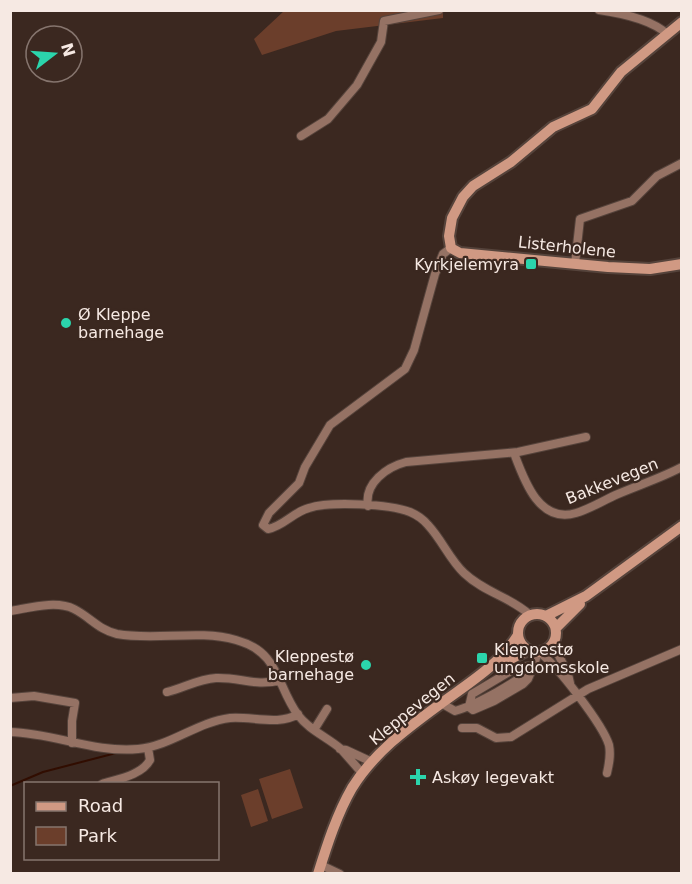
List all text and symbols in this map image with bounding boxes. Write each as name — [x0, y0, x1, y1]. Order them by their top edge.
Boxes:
north arrow — [24, 24, 84, 84]
text: N — [57, 41, 79, 59]
street label: Listerholene — [517, 232, 617, 262]
place label: Kyrkjelemyra — [414, 255, 519, 274]
marker: Kyrkjelemyra — [524, 257, 538, 271]
place label: Ø Kleppe barnehage — [78, 305, 164, 342]
marker: Ø Kleppe barnehage — [59, 316, 73, 330]
street label: Bakkevegen — [563, 454, 661, 508]
place label: Kleppestø ungdomsskole — [494, 640, 609, 677]
place label: Kleppestø barnehage — [268, 647, 354, 684]
marker: Kleppestø ungdomsskole — [475, 651, 489, 665]
marker: Kleppestø barnehage — [359, 658, 373, 672]
street label: Kleppevegen — [365, 669, 459, 749]
marker: Askøy legevakt — [409, 768, 427, 786]
place label: Askøy legevakt — [432, 768, 554, 787]
legend — [24, 782, 219, 860]
text: Road — [78, 795, 123, 816]
text: Park — [78, 825, 117, 846]

